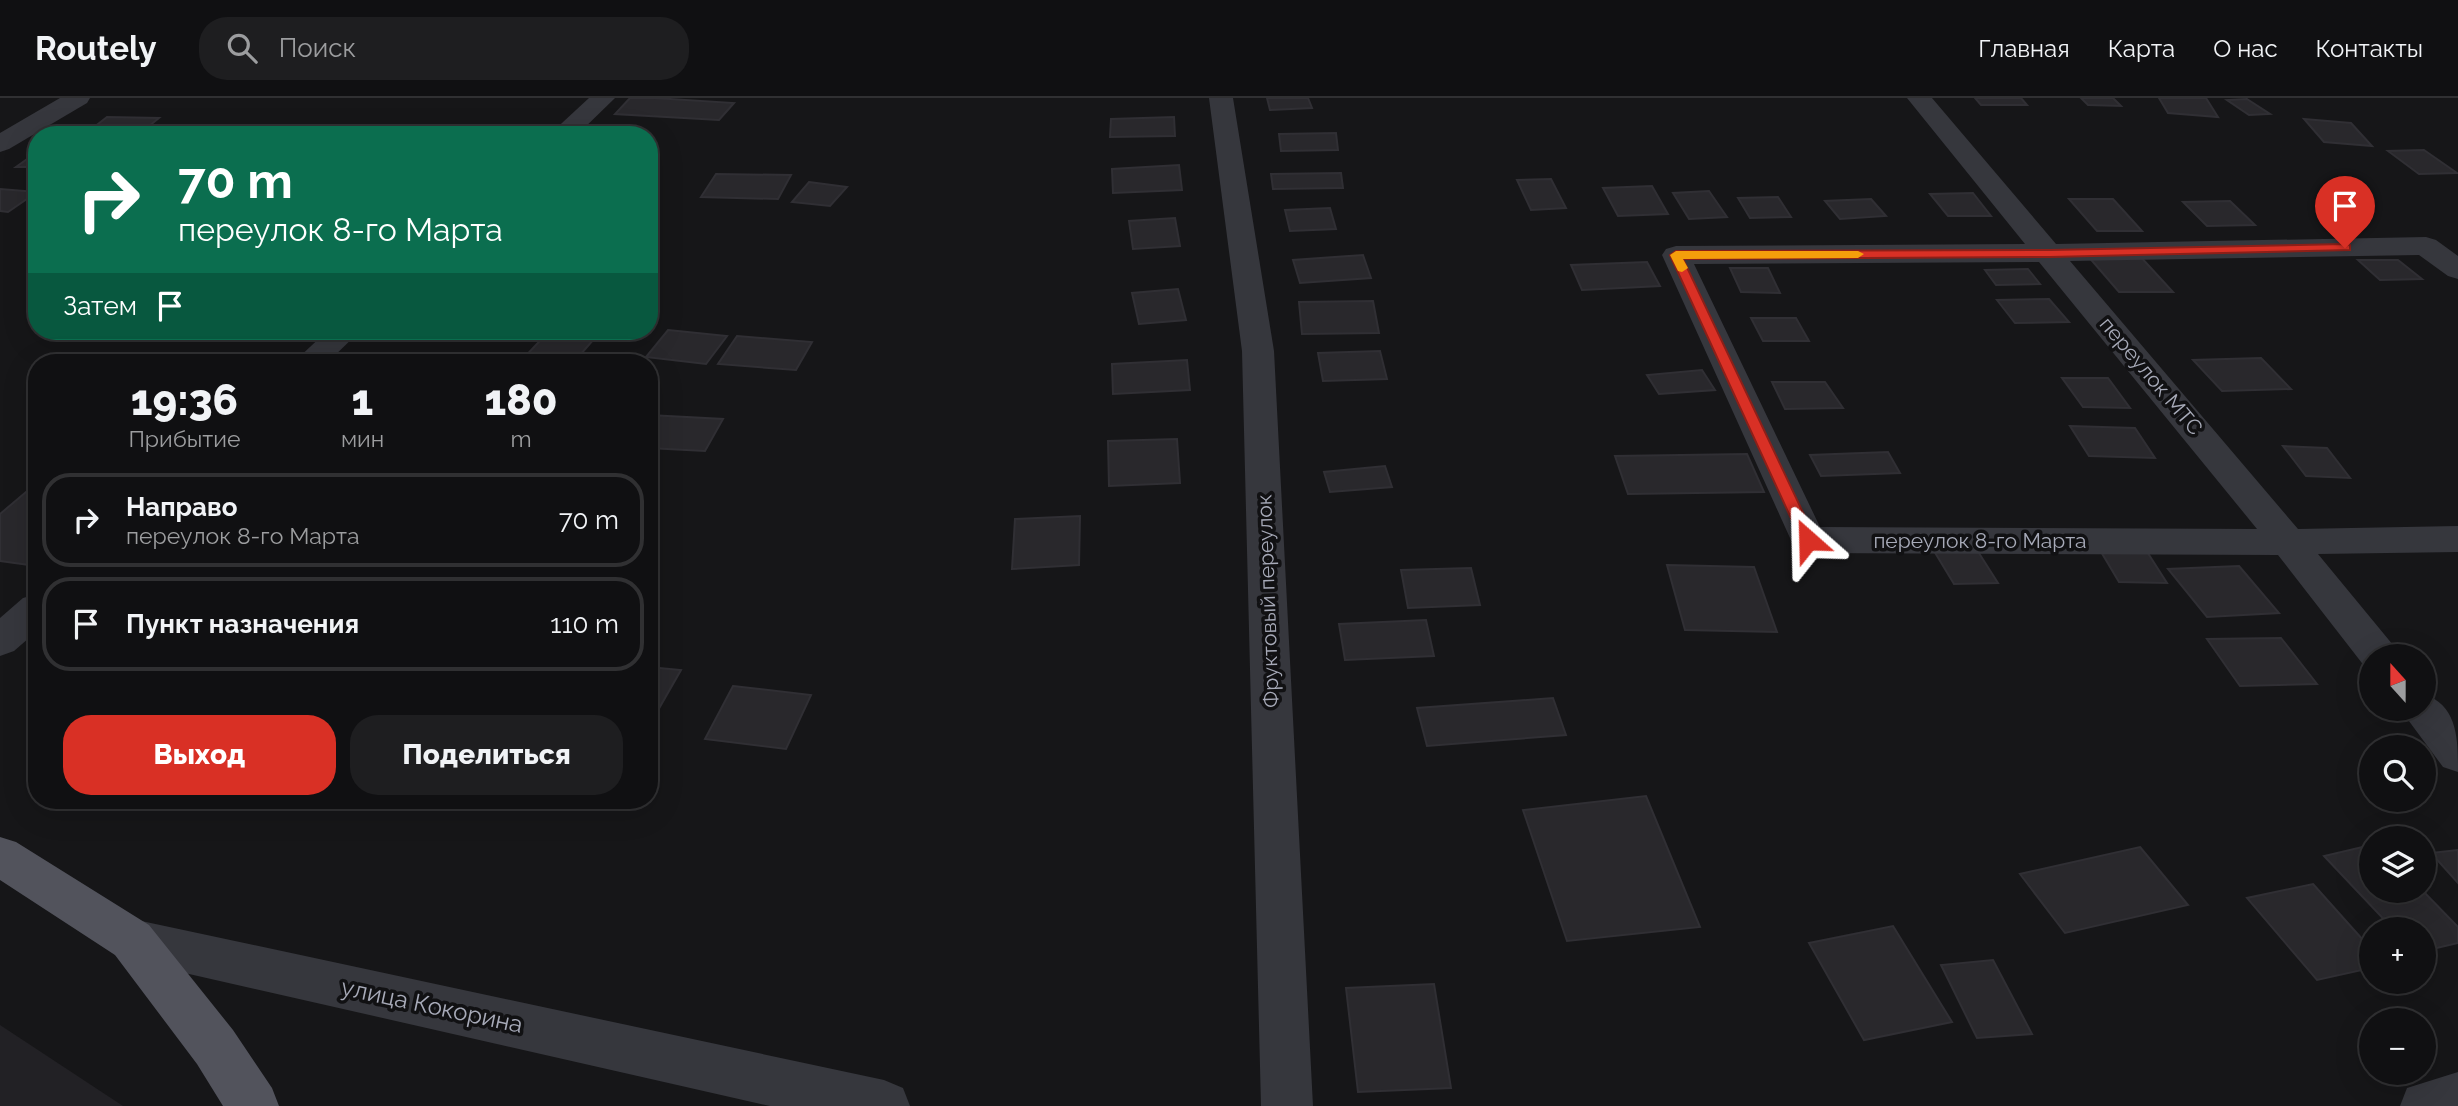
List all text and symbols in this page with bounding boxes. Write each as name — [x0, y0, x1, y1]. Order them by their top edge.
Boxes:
search box — [199, 17, 689, 80]
text: Routely — [35, 29, 157, 68]
icon: search — [223, 29, 261, 67]
text: Поиск — [279, 33, 356, 63]
text: Главная — [1978, 34, 2070, 63]
text: Карта — [2108, 34, 2175, 63]
text: О нас — [2213, 34, 2278, 63]
text: Контакты — [2316, 34, 2423, 63]
text: 70 m — [178, 152, 293, 209]
icon: right — [63, 154, 154, 245]
pin — [2315, 176, 2375, 248]
icon: arrive — [2326, 187, 2364, 225]
text: переулок 8-го Марта — [178, 211, 503, 248]
icon: arrive — [151, 287, 189, 325]
text: Затем — [63, 291, 137, 321]
street label: переулок МТС — [2095, 312, 2208, 440]
text: 19:36 — [131, 376, 238, 425]
text: 1 — [352, 376, 373, 425]
text: 180 — [485, 376, 558, 425]
text: Прибытие — [128, 425, 240, 452]
text: мин — [341, 425, 384, 452]
text: m — [510, 425, 532, 452]
text: Направо — [126, 492, 237, 522]
street label: Фруктовый переулок — [1251, 494, 1284, 708]
icon: right — [67, 501, 105, 539]
position arrow — [1771, 503, 1845, 577]
text: 70 m — [559, 505, 619, 535]
text: переулок 8-го Марта — [126, 522, 359, 549]
street label: переулок 8-го Марта — [1873, 528, 2087, 553]
icon: arrive — [67, 605, 105, 643]
text: Пункт назначения — [126, 609, 359, 639]
text: 110 m — [550, 609, 619, 639]
north arrow — [2359, 644, 2436, 721]
map controls — [2359, 644, 2436, 1085]
button: Выход — [63, 715, 336, 795]
button: Поделиться — [350, 715, 623, 795]
button: search — [2359, 735, 2436, 812]
button: layers — [2359, 826, 2436, 903]
button: + — [2359, 917, 2436, 994]
street label: улица Кокорина — [339, 972, 526, 1039]
button: − — [2359, 1008, 2436, 1085]

